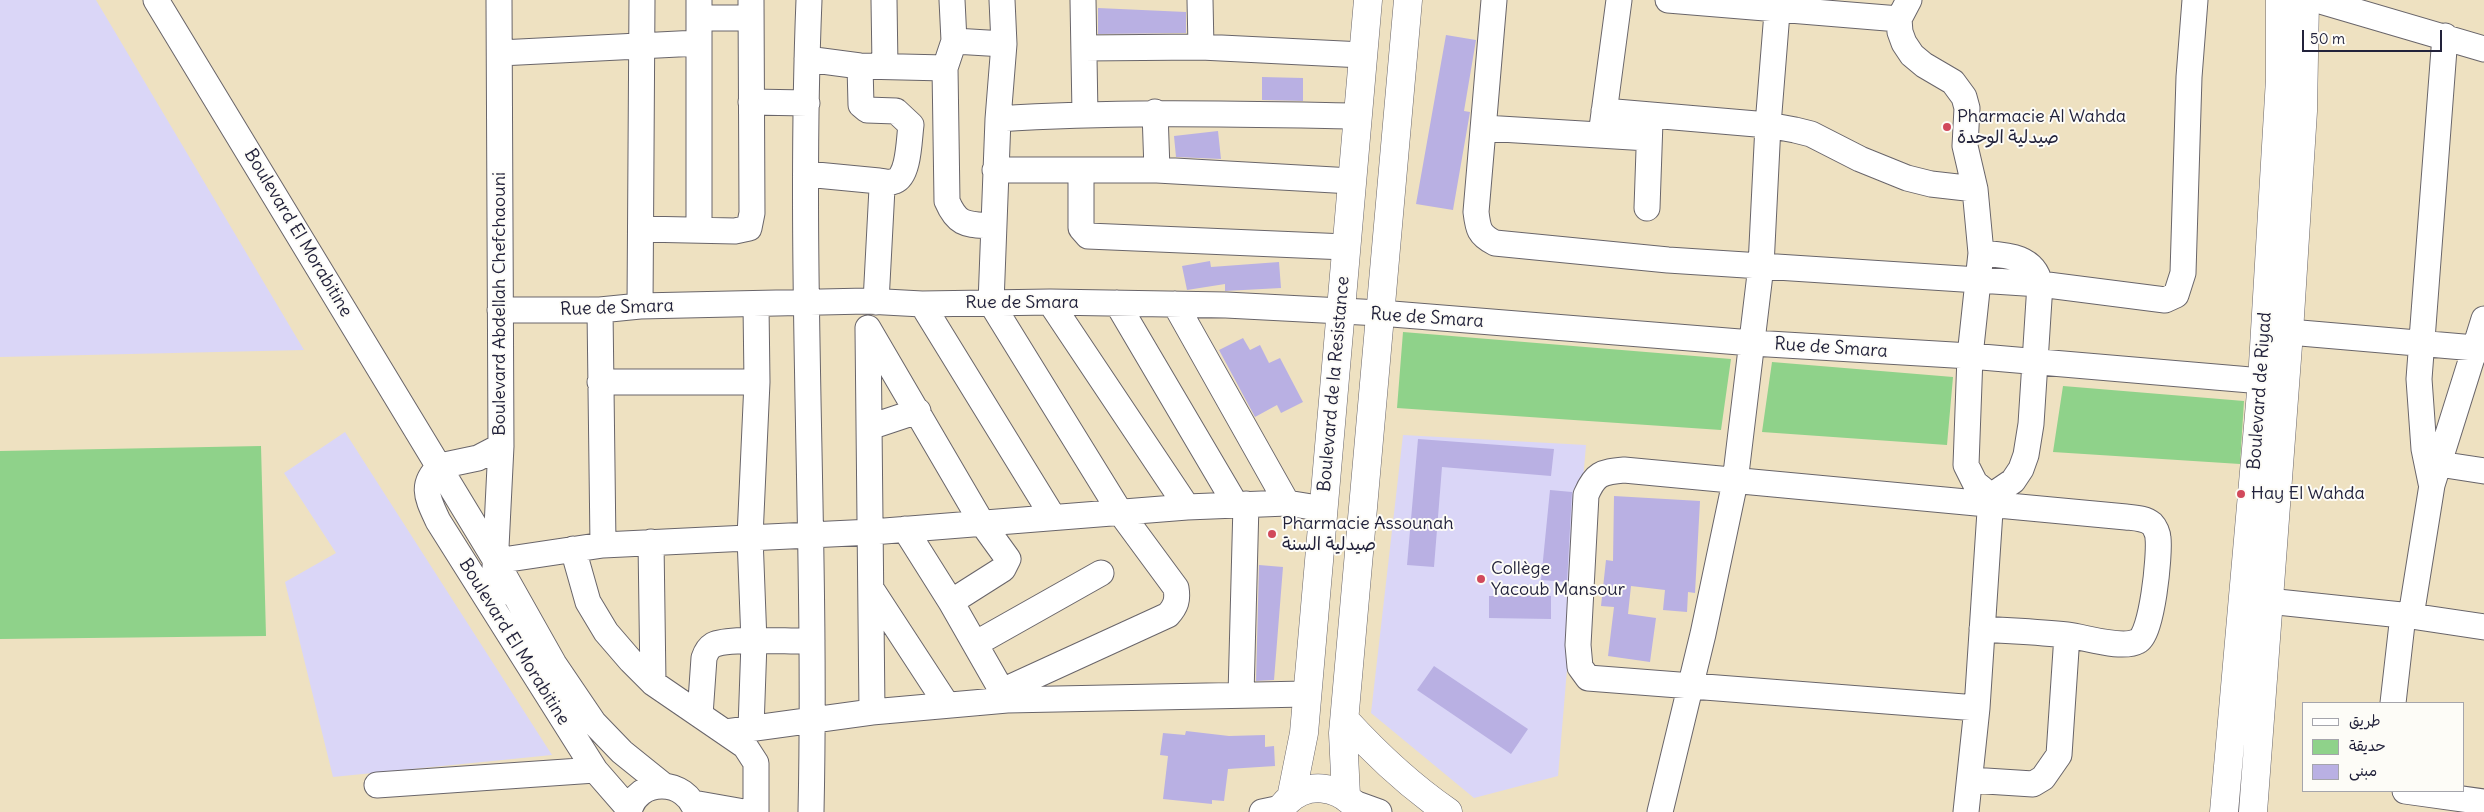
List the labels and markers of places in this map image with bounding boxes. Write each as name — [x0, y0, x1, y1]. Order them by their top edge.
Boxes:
place label: Pharmacie Al Wahda صيدلية الوحدة — [1957, 106, 2126, 148]
marker: Pharmacie Al Wahda صيدلية الوحدة — [1941, 121, 1953, 133]
place label: Hay El Wahda — [2251, 483, 2365, 505]
marker: Hay El Wahda — [2235, 488, 2247, 500]
place label: Pharmacie Assounah صيدلية السنة — [1282, 513, 1454, 556]
marker: Pharmacie Assounah صيدلية السنة — [1266, 528, 1278, 540]
place label: Collège Yacoub Mansour — [1491, 558, 1625, 600]
marker: Collège Yacoub Mansour — [1475, 573, 1487, 585]

